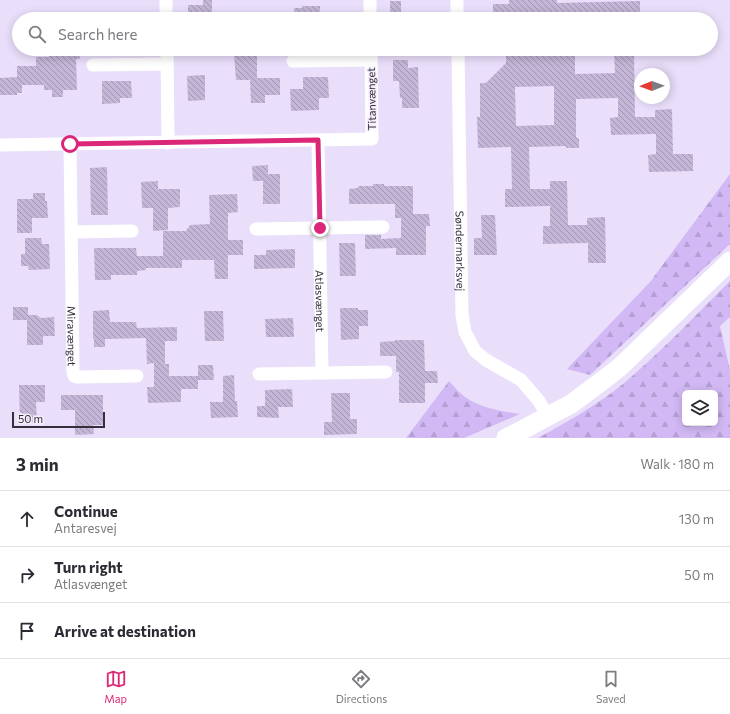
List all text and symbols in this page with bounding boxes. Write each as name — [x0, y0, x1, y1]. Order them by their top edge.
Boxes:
search box — [12, 12, 718, 56]
icon: search — [26, 23, 48, 45]
text: Search here — [58, 25, 137, 43]
street label: Titanvænget — [364, 67, 378, 131]
north arrow — [634, 68, 670, 104]
route start — [61, 135, 79, 153]
street label: Søndermarksvej — [454, 211, 468, 292]
route end — [311, 219, 329, 237]
street label: Atlasvænget — [314, 270, 328, 333]
street label: Miravænget — [66, 306, 79, 367]
map controls — [682, 390, 718, 426]
button: layers — [682, 390, 718, 426]
scale bar — [12, 410, 105, 429]
text: 50 m — [18, 412, 43, 425]
text: 3 min — [16, 454, 59, 475]
text: Walk · 180 m — [640, 456, 714, 472]
text: Continue — [54, 502, 118, 520]
icon: ahead — [16, 508, 38, 530]
text: 130 m — [679, 511, 714, 527]
text: Antaresvej — [54, 520, 117, 536]
text: Turn right — [54, 558, 123, 576]
icon: right — [16, 564, 38, 586]
text: 50 m — [684, 567, 714, 583]
text: Atlasvænget — [54, 576, 127, 592]
icon: arrive — [16, 620, 38, 642]
text: Arrive at destination — [54, 622, 196, 640]
tab: Map — [104, 668, 127, 705]
tab: Directions — [336, 668, 387, 705]
tab: Saved — [596, 668, 626, 705]

